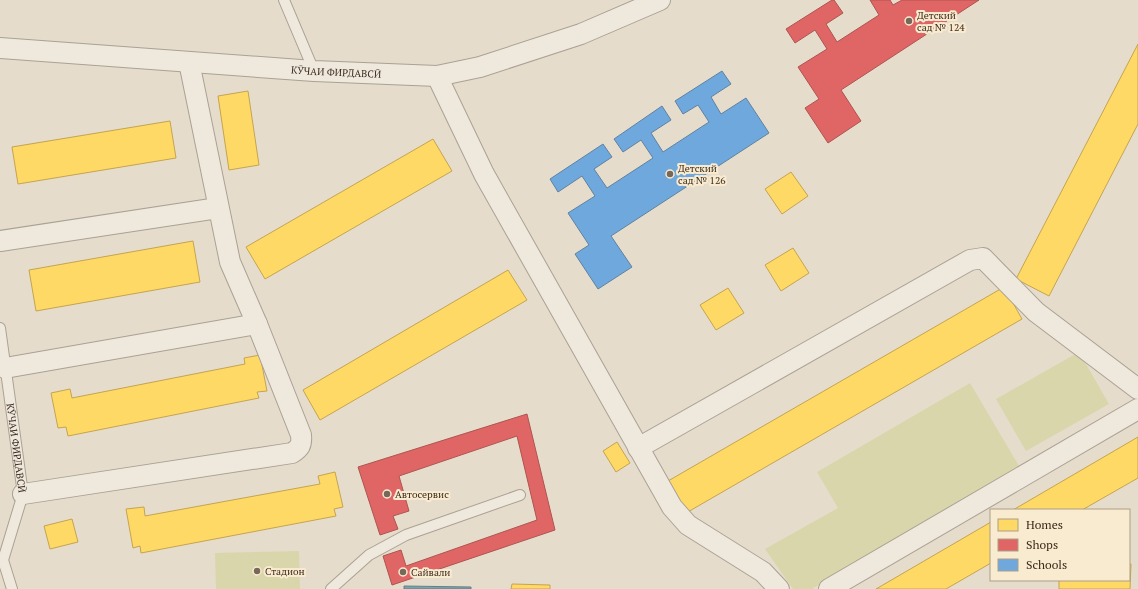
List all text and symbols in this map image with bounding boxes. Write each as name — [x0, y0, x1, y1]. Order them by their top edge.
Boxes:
place label: Детский сад № 124 — [917, 9, 965, 34]
marker: Детский сад № 124 — [904, 16, 914, 26]
street label: КӮЧАИ ФИРДАВСӢ — [291, 63, 382, 80]
place label: Детский сад № 126 — [678, 162, 726, 187]
marker: Детский сад № 126 — [665, 169, 675, 179]
street label: КӮЧАИ ФИРДАВСӢ — [4, 402, 29, 494]
place label: Автосервис — [395, 488, 449, 501]
marker: Автосервис — [382, 489, 392, 499]
legend — [990, 509, 1130, 581]
text: Homes — [1026, 517, 1063, 532]
text: Shops — [1026, 537, 1058, 552]
text: Schools — [1026, 557, 1067, 572]
place label: Стадион — [265, 565, 305, 578]
marker: Стадион — [252, 566, 262, 576]
place label: Сайвали — [411, 566, 451, 579]
marker: Сайвали — [398, 567, 408, 577]

